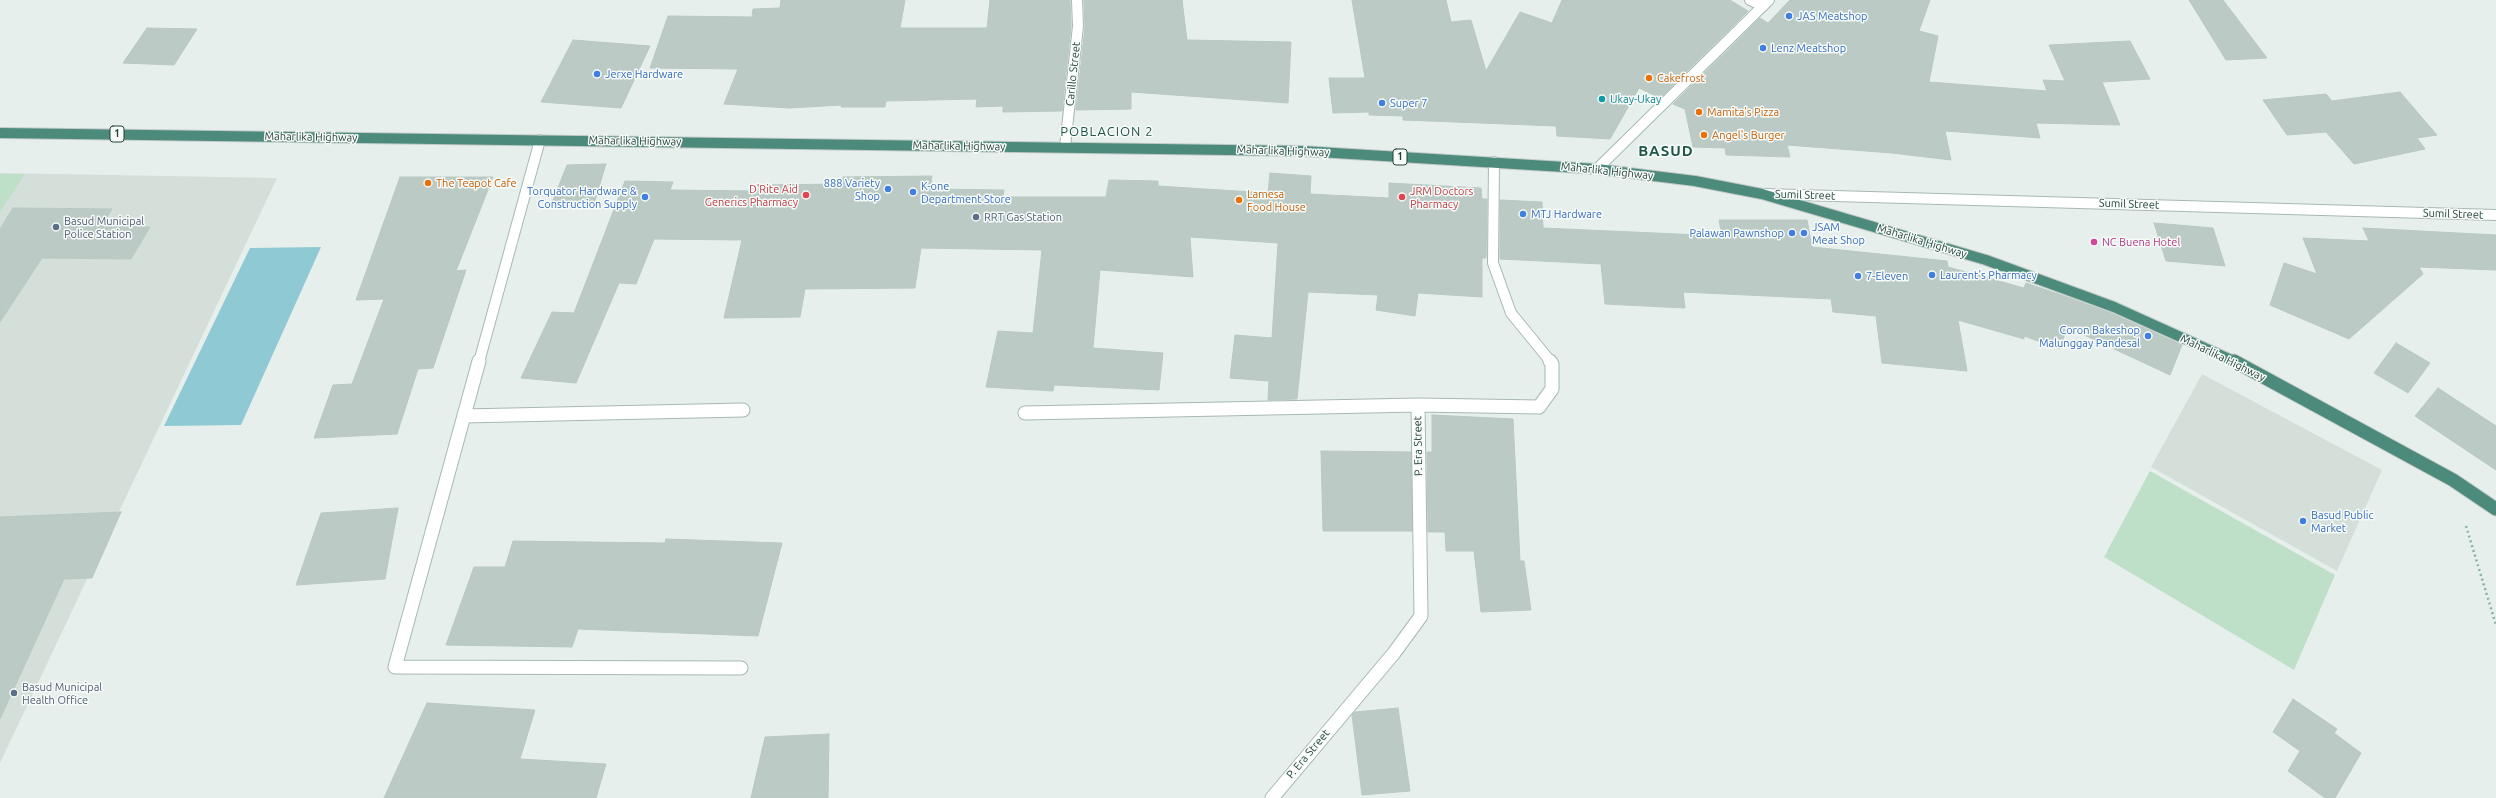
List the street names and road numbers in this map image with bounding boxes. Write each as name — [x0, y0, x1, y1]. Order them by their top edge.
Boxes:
street label: Carillo Street — [1063, 41, 1083, 107]
road number: 1 — [110, 126, 124, 142]
street label: Maharlika Highway — [264, 130, 358, 144]
street label: Maharlika Highway — [588, 134, 682, 148]
street label: Maharlika Highway — [912, 139, 1006, 153]
street label: Maharlika Highway — [1236, 143, 1330, 159]
road number: 1 — [1393, 149, 1407, 165]
street label: Maharlika Highway — [1560, 160, 1654, 182]
street label: Sumil Street — [1775, 187, 1835, 203]
street label: Sumil Street — [2099, 196, 2159, 212]
street label: Sumil Street — [2423, 206, 2483, 222]
street label: Maharlika Highway — [1876, 221, 1968, 261]
street label: Maharlika Highway — [2178, 332, 2268, 384]
street label: P. Era Street — [1411, 416, 1425, 476]
street label: P. Era Street — [1284, 727, 1332, 781]

